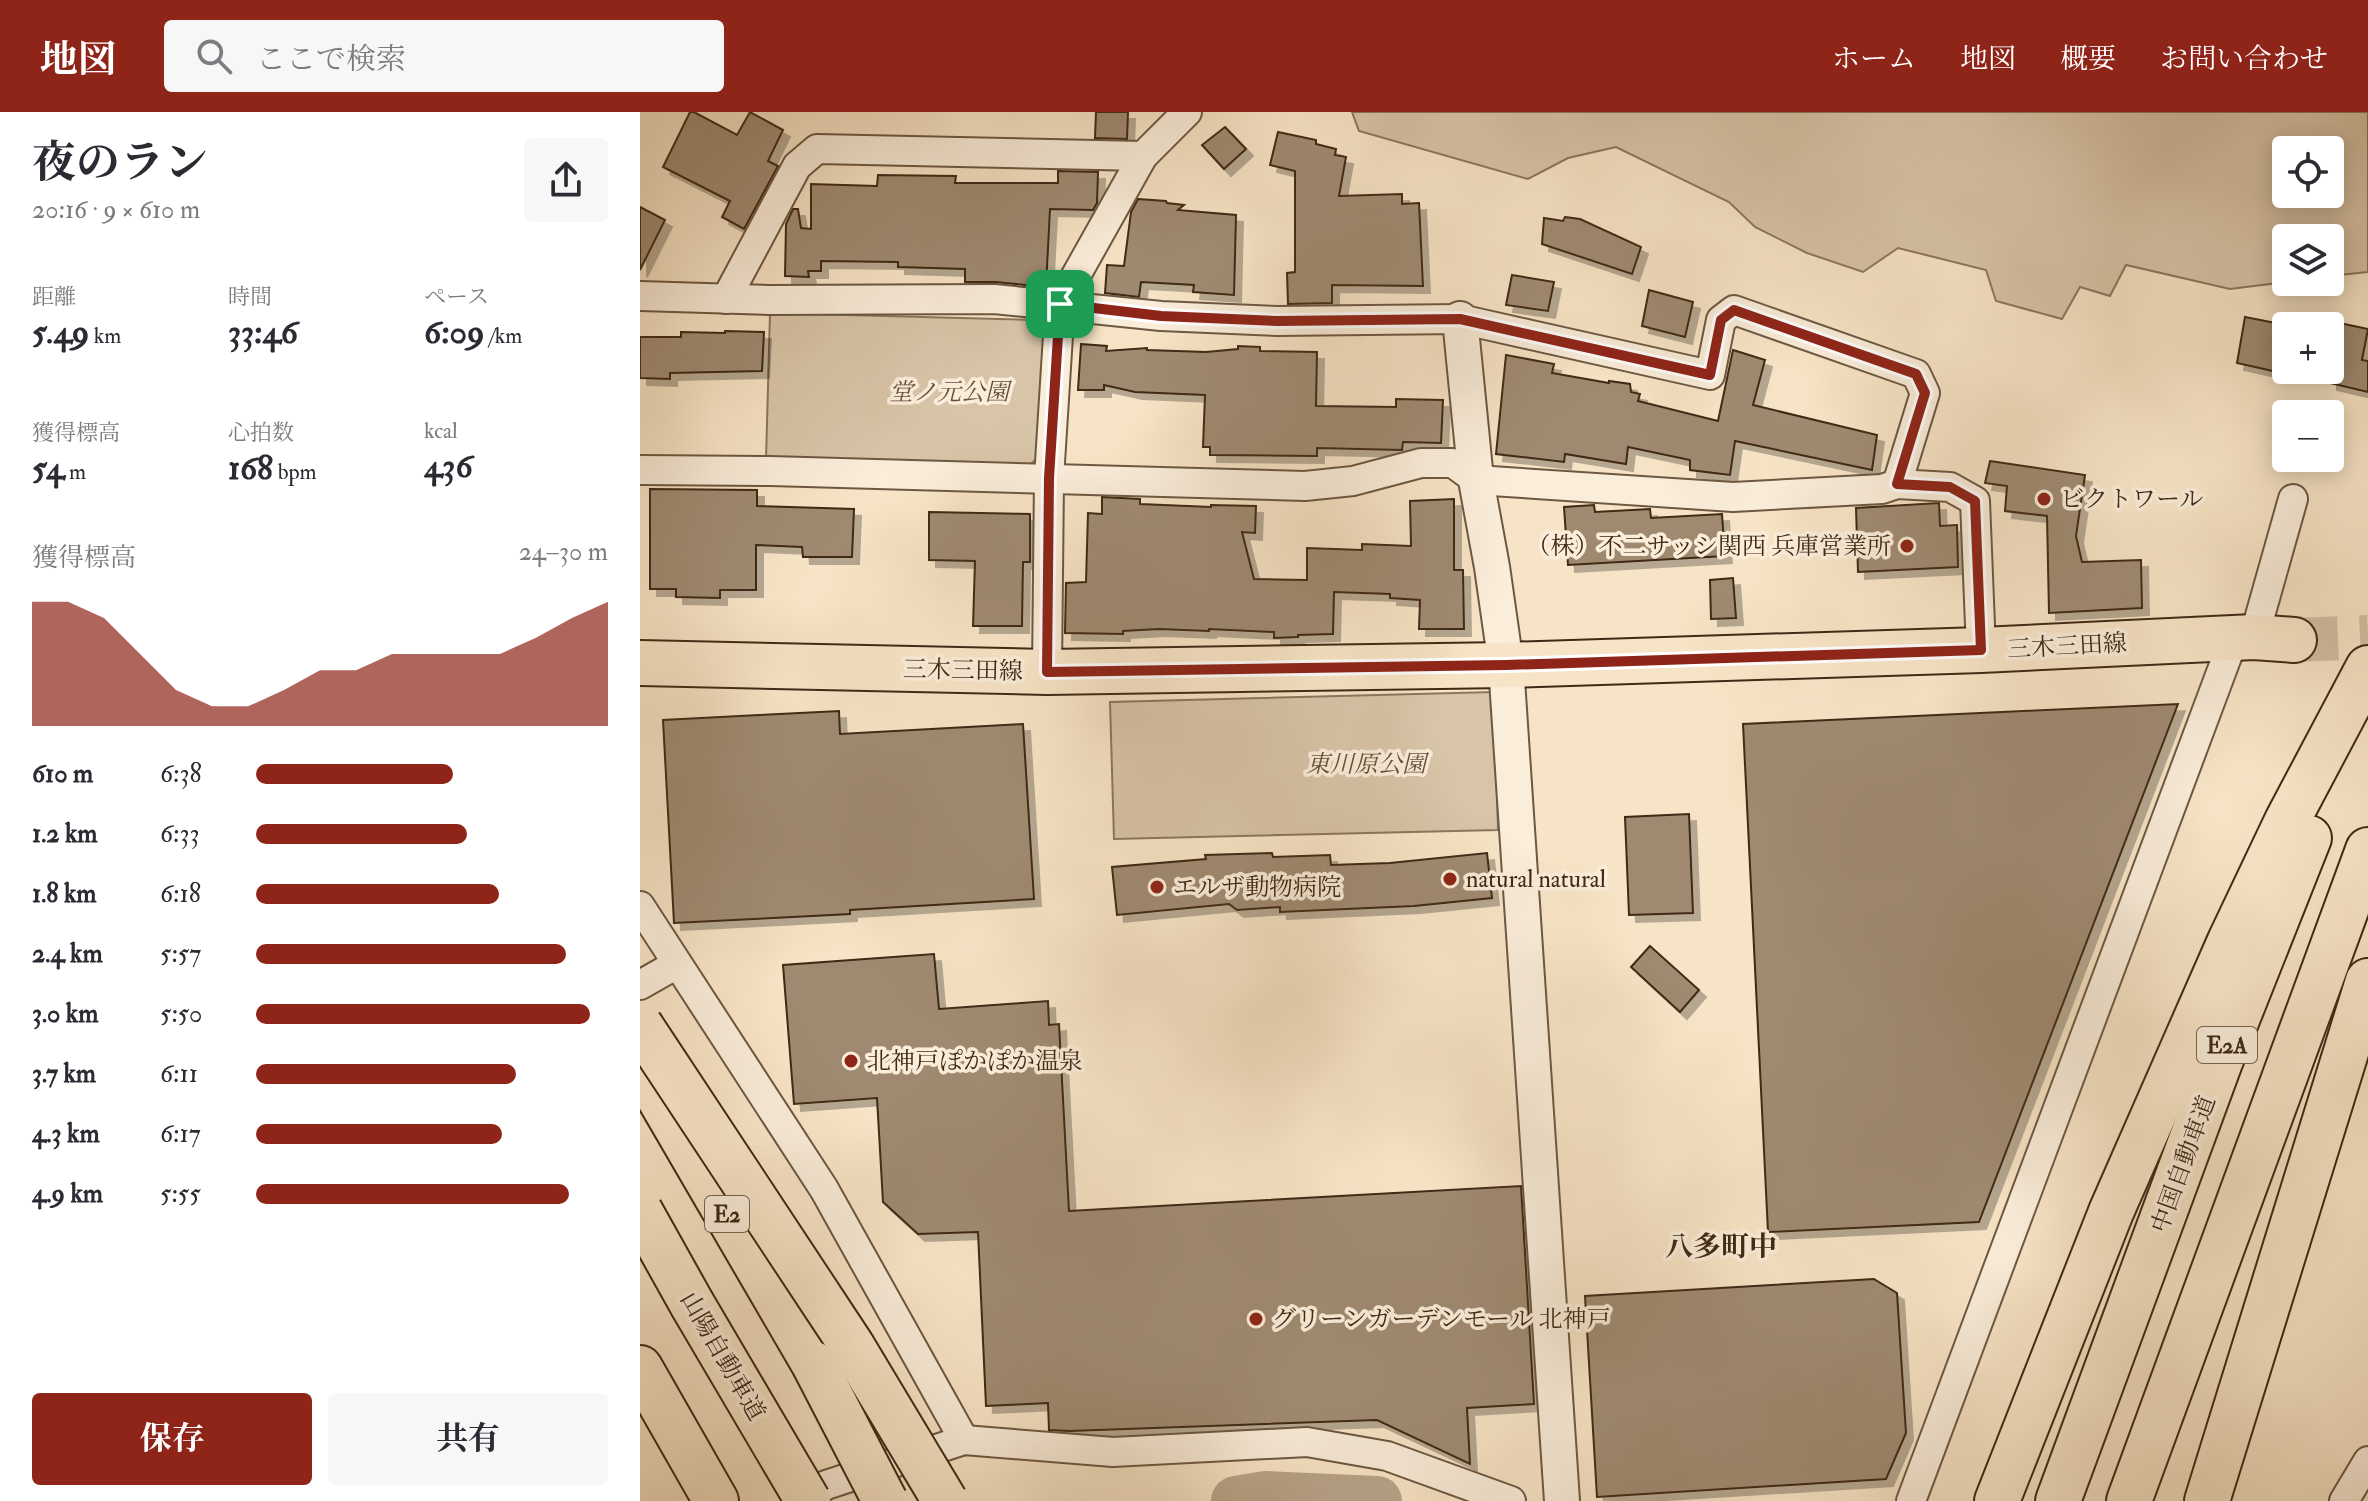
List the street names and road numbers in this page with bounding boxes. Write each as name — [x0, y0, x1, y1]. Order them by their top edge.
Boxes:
street label: 三木三田線 — [2006, 628, 2128, 665]
street label: 三木三田線 — [903, 654, 1023, 687]
road number: E2A — [2197, 1027, 2257, 1063]
street label: 中国自動車道 — [2144, 1091, 2223, 1237]
road number: E2 — [705, 1196, 749, 1232]
street label: 山陽自動車道 — [673, 1286, 772, 1426]

